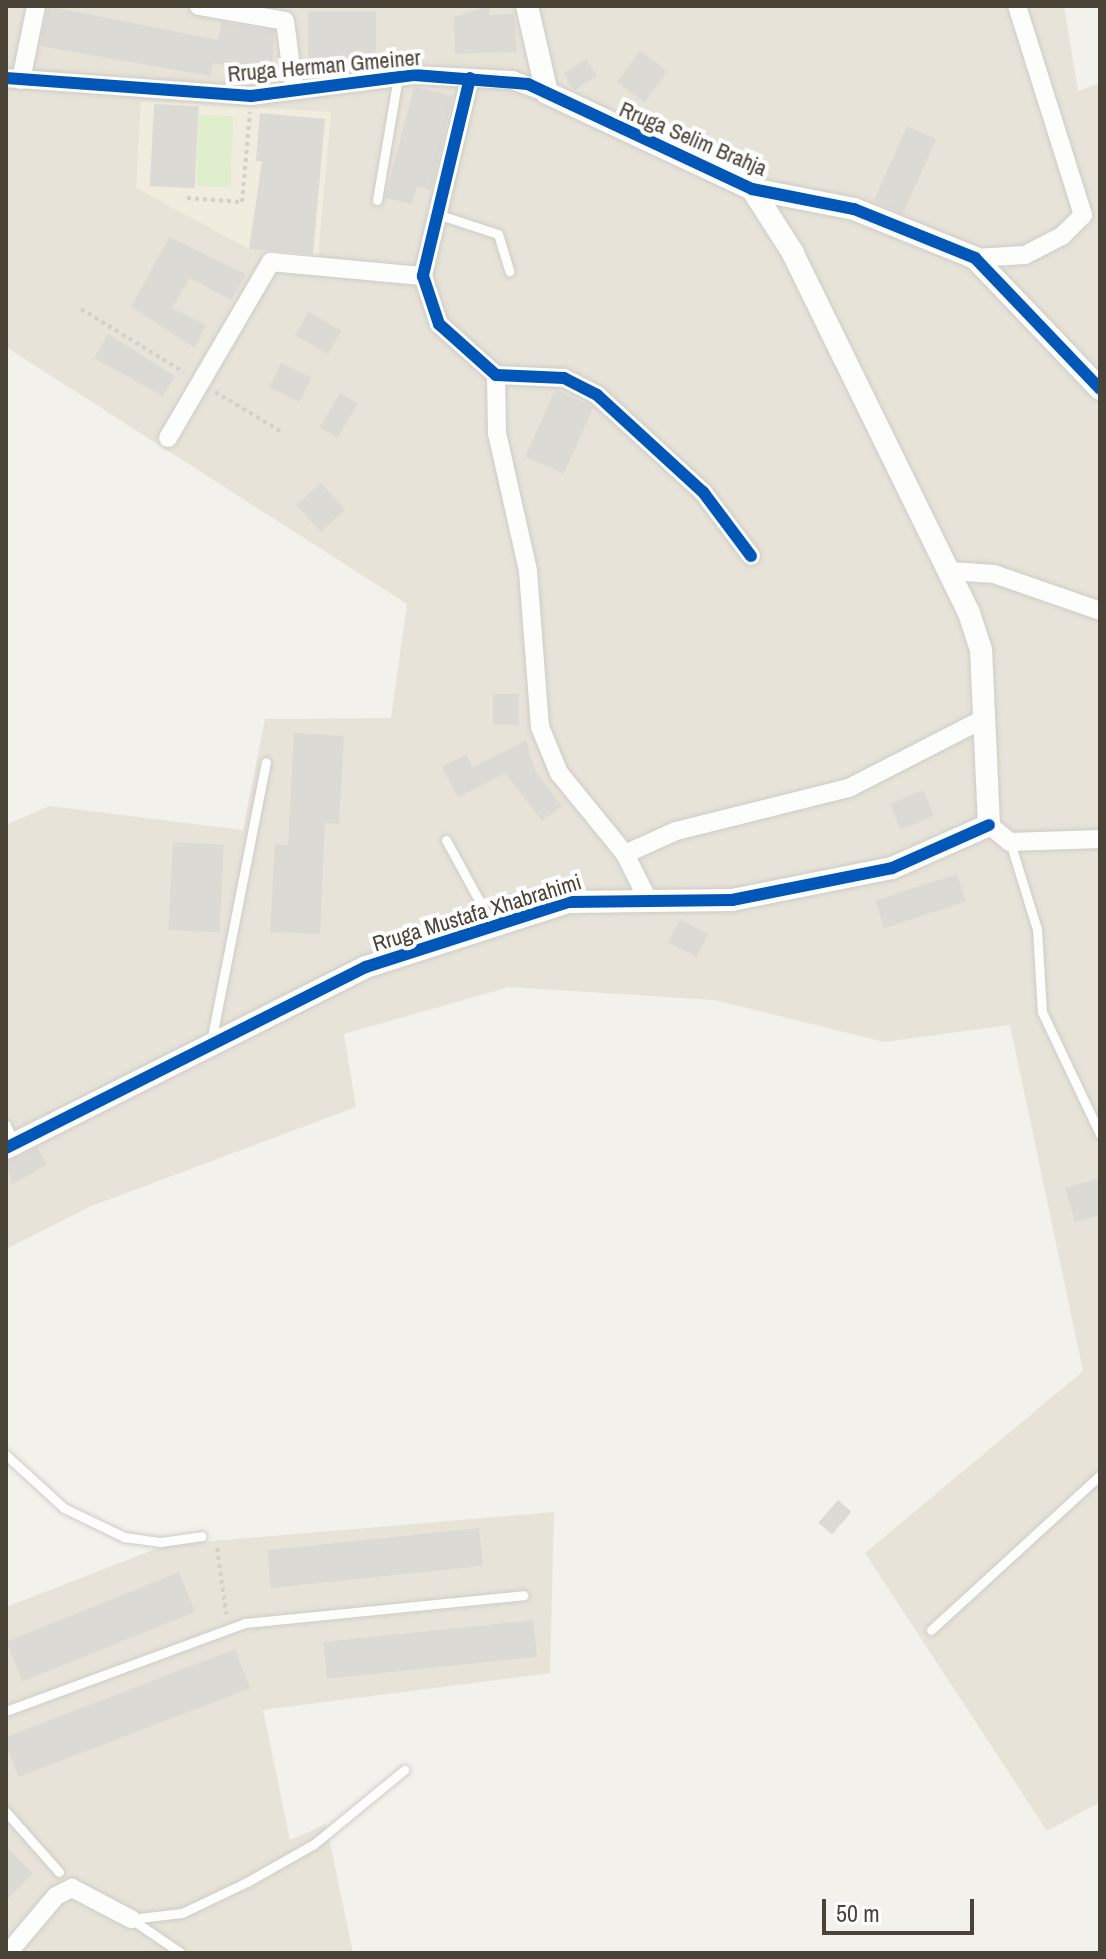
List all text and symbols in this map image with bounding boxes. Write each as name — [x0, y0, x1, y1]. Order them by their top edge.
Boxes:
street label: Rruga Herman Gmeiner — [226, 44, 422, 88]
street label: Rruga Selim Brahja — [615, 96, 771, 182]
street label: Rruga Mustafa Xhabrahimi — [370, 869, 584, 957]
scale bar — [826, 1883, 978, 1933]
text: 50 m — [836, 1897, 880, 1929]

